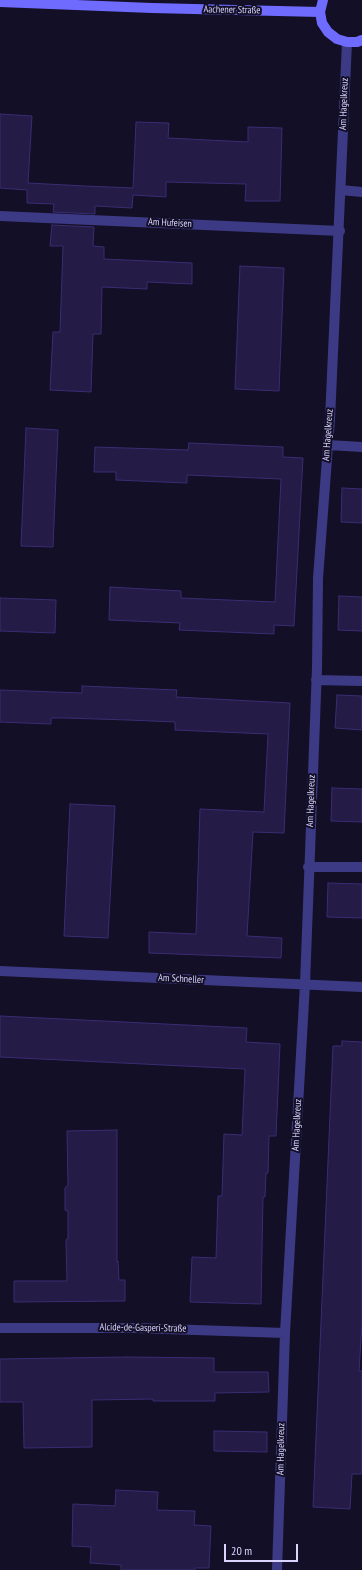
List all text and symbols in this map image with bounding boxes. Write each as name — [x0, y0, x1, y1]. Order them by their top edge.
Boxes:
street label: Aachener Straße — [203, 4, 261, 16]
street label: Am Hagelkreuz — [337, 78, 351, 130]
street label: Am Hufeisen — [148, 216, 192, 230]
street label: Am Hagelkreuz — [320, 409, 336, 461]
street label: Am Hagelkreuz — [304, 775, 318, 827]
street label: Am Schneller — [158, 972, 204, 986]
street label: Am Hagelkreuz — [290, 1099, 304, 1151]
street label: Alcide-de-Gasperi-Straße — [99, 1321, 187, 1335]
street label: Am Hagelkreuz — [275, 1423, 287, 1475]
scale bar — [226, 1536, 300, 1562]
text: 20 m — [231, 1543, 252, 1558]

